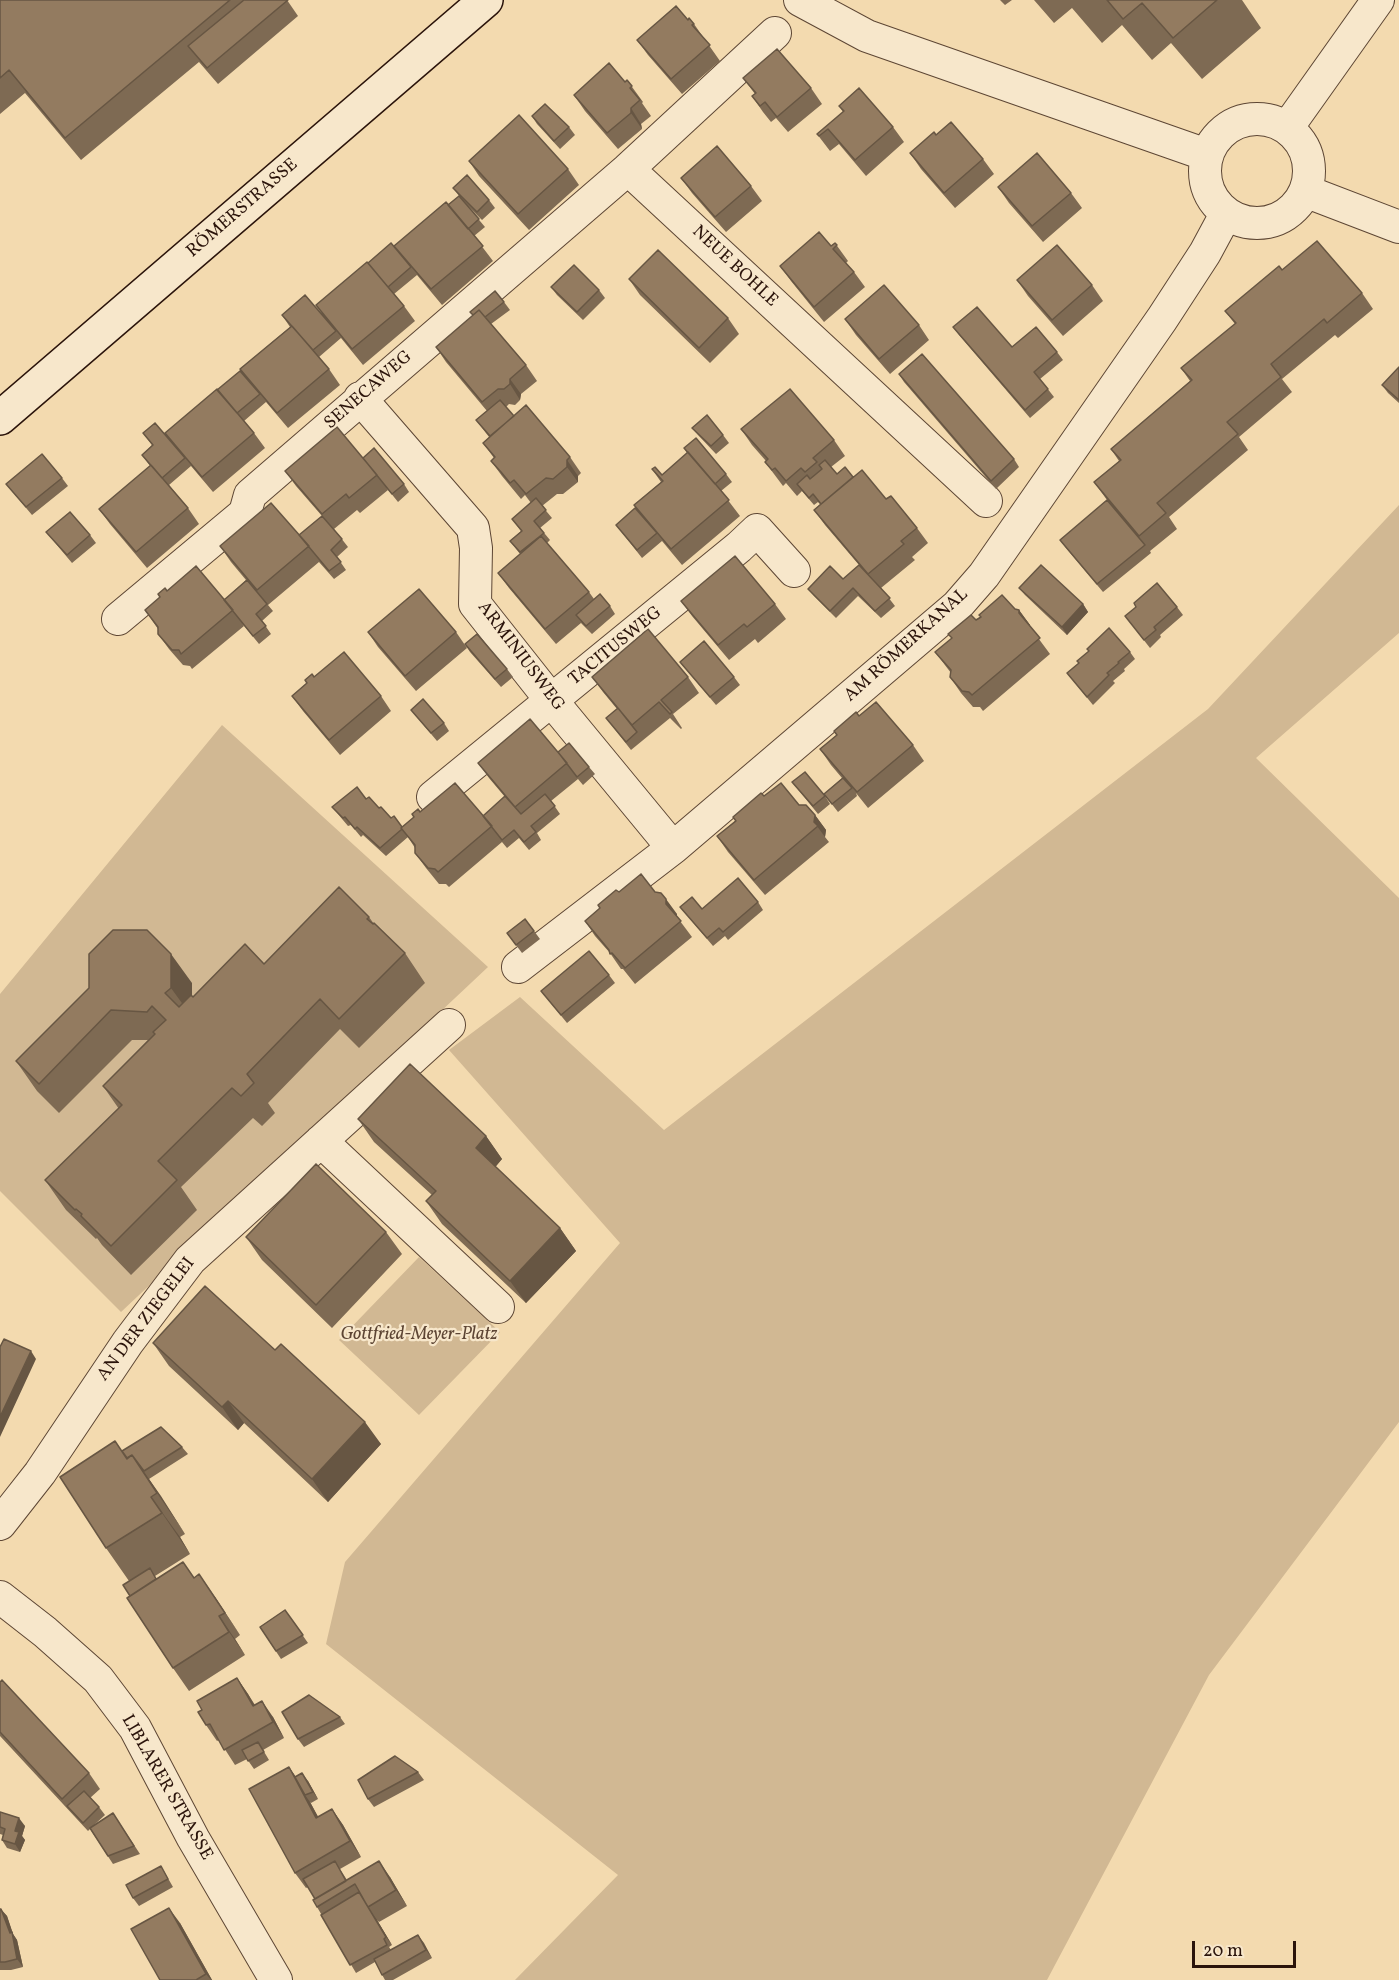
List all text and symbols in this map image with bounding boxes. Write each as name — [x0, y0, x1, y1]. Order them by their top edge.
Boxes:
street label: RÖMERSTRASSE — [183, 155, 303, 263]
street label: NEUE BOHLE — [687, 222, 781, 312]
street label: SENECAWEG — [321, 347, 417, 435]
street label: AM RÖMERKANAL — [841, 585, 973, 707]
street label: ARMINIUSWEG — [472, 598, 568, 716]
street label: TACITUSWEG — [565, 603, 667, 691]
street label: AN DER ZIEGELEI — [93, 1254, 201, 1386]
park label: Gottfried-Meyer-Platz — [341, 1325, 497, 1347]
street label: LIBLARER STRASSE — [116, 1711, 216, 1865]
scale bar — [1195, 1929, 1298, 1967]
text: 20 m — [1203, 1939, 1243, 1964]

